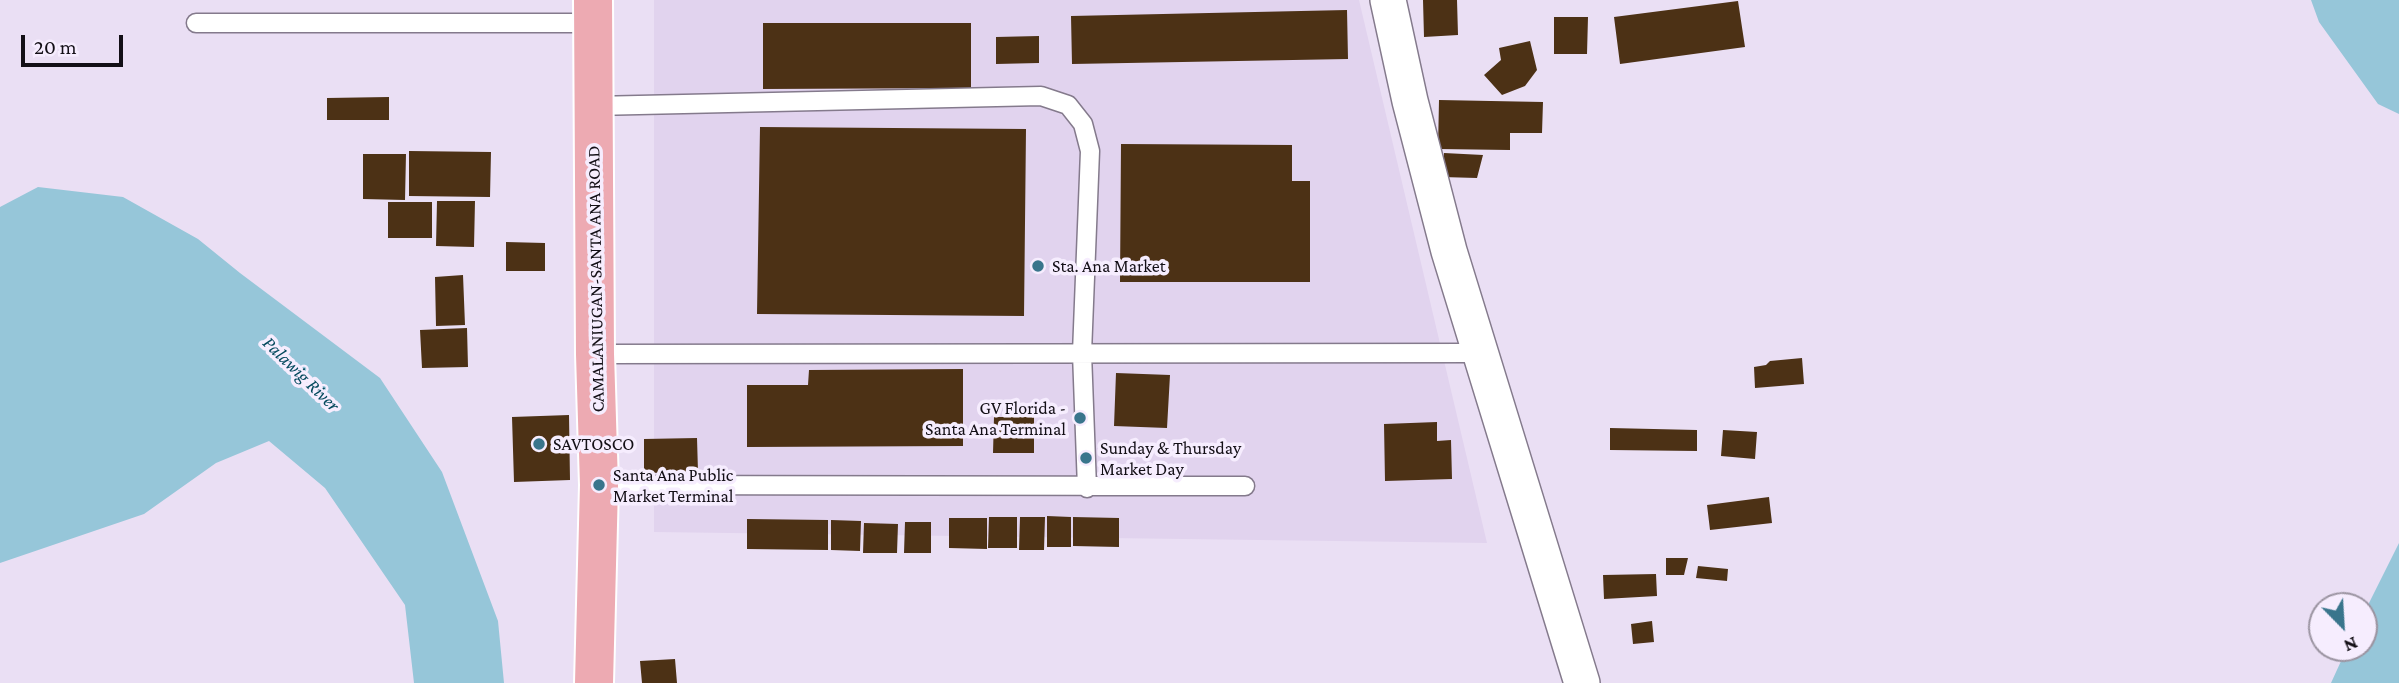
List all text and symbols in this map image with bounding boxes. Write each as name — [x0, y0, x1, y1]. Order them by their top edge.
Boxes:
scale bar — [24, 21, 126, 65]
text: 20 m — [34, 35, 77, 59]
street label: CAMALANIUGAN-SANTA ANA ROAD — [583, 145, 609, 413]
place label: Sta. Ana Market — [1052, 255, 1166, 277]
marker: Sta. Ana Market — [1030, 258, 1046, 274]
water label: Palawig River — [258, 332, 344, 416]
place label: GV Florida - Santa Ana Terminal — [925, 397, 1066, 440]
marker: GV Florida - Santa Ana Terminal — [1072, 410, 1088, 426]
place label: SAVTOSCO — [553, 433, 634, 455]
marker: SAVTOSCO — [531, 436, 547, 452]
place label: Sunday & Thursday Market Day — [1100, 437, 1241, 480]
marker: Sunday & Thursday Market Day — [1078, 450, 1094, 466]
place label: Santa Ana Public Market Terminal — [613, 464, 734, 506]
marker: Santa Ana Public Market Terminal — [591, 477, 607, 493]
north arrow — [2308, 592, 2378, 662]
text: N — [2341, 633, 2361, 657]

